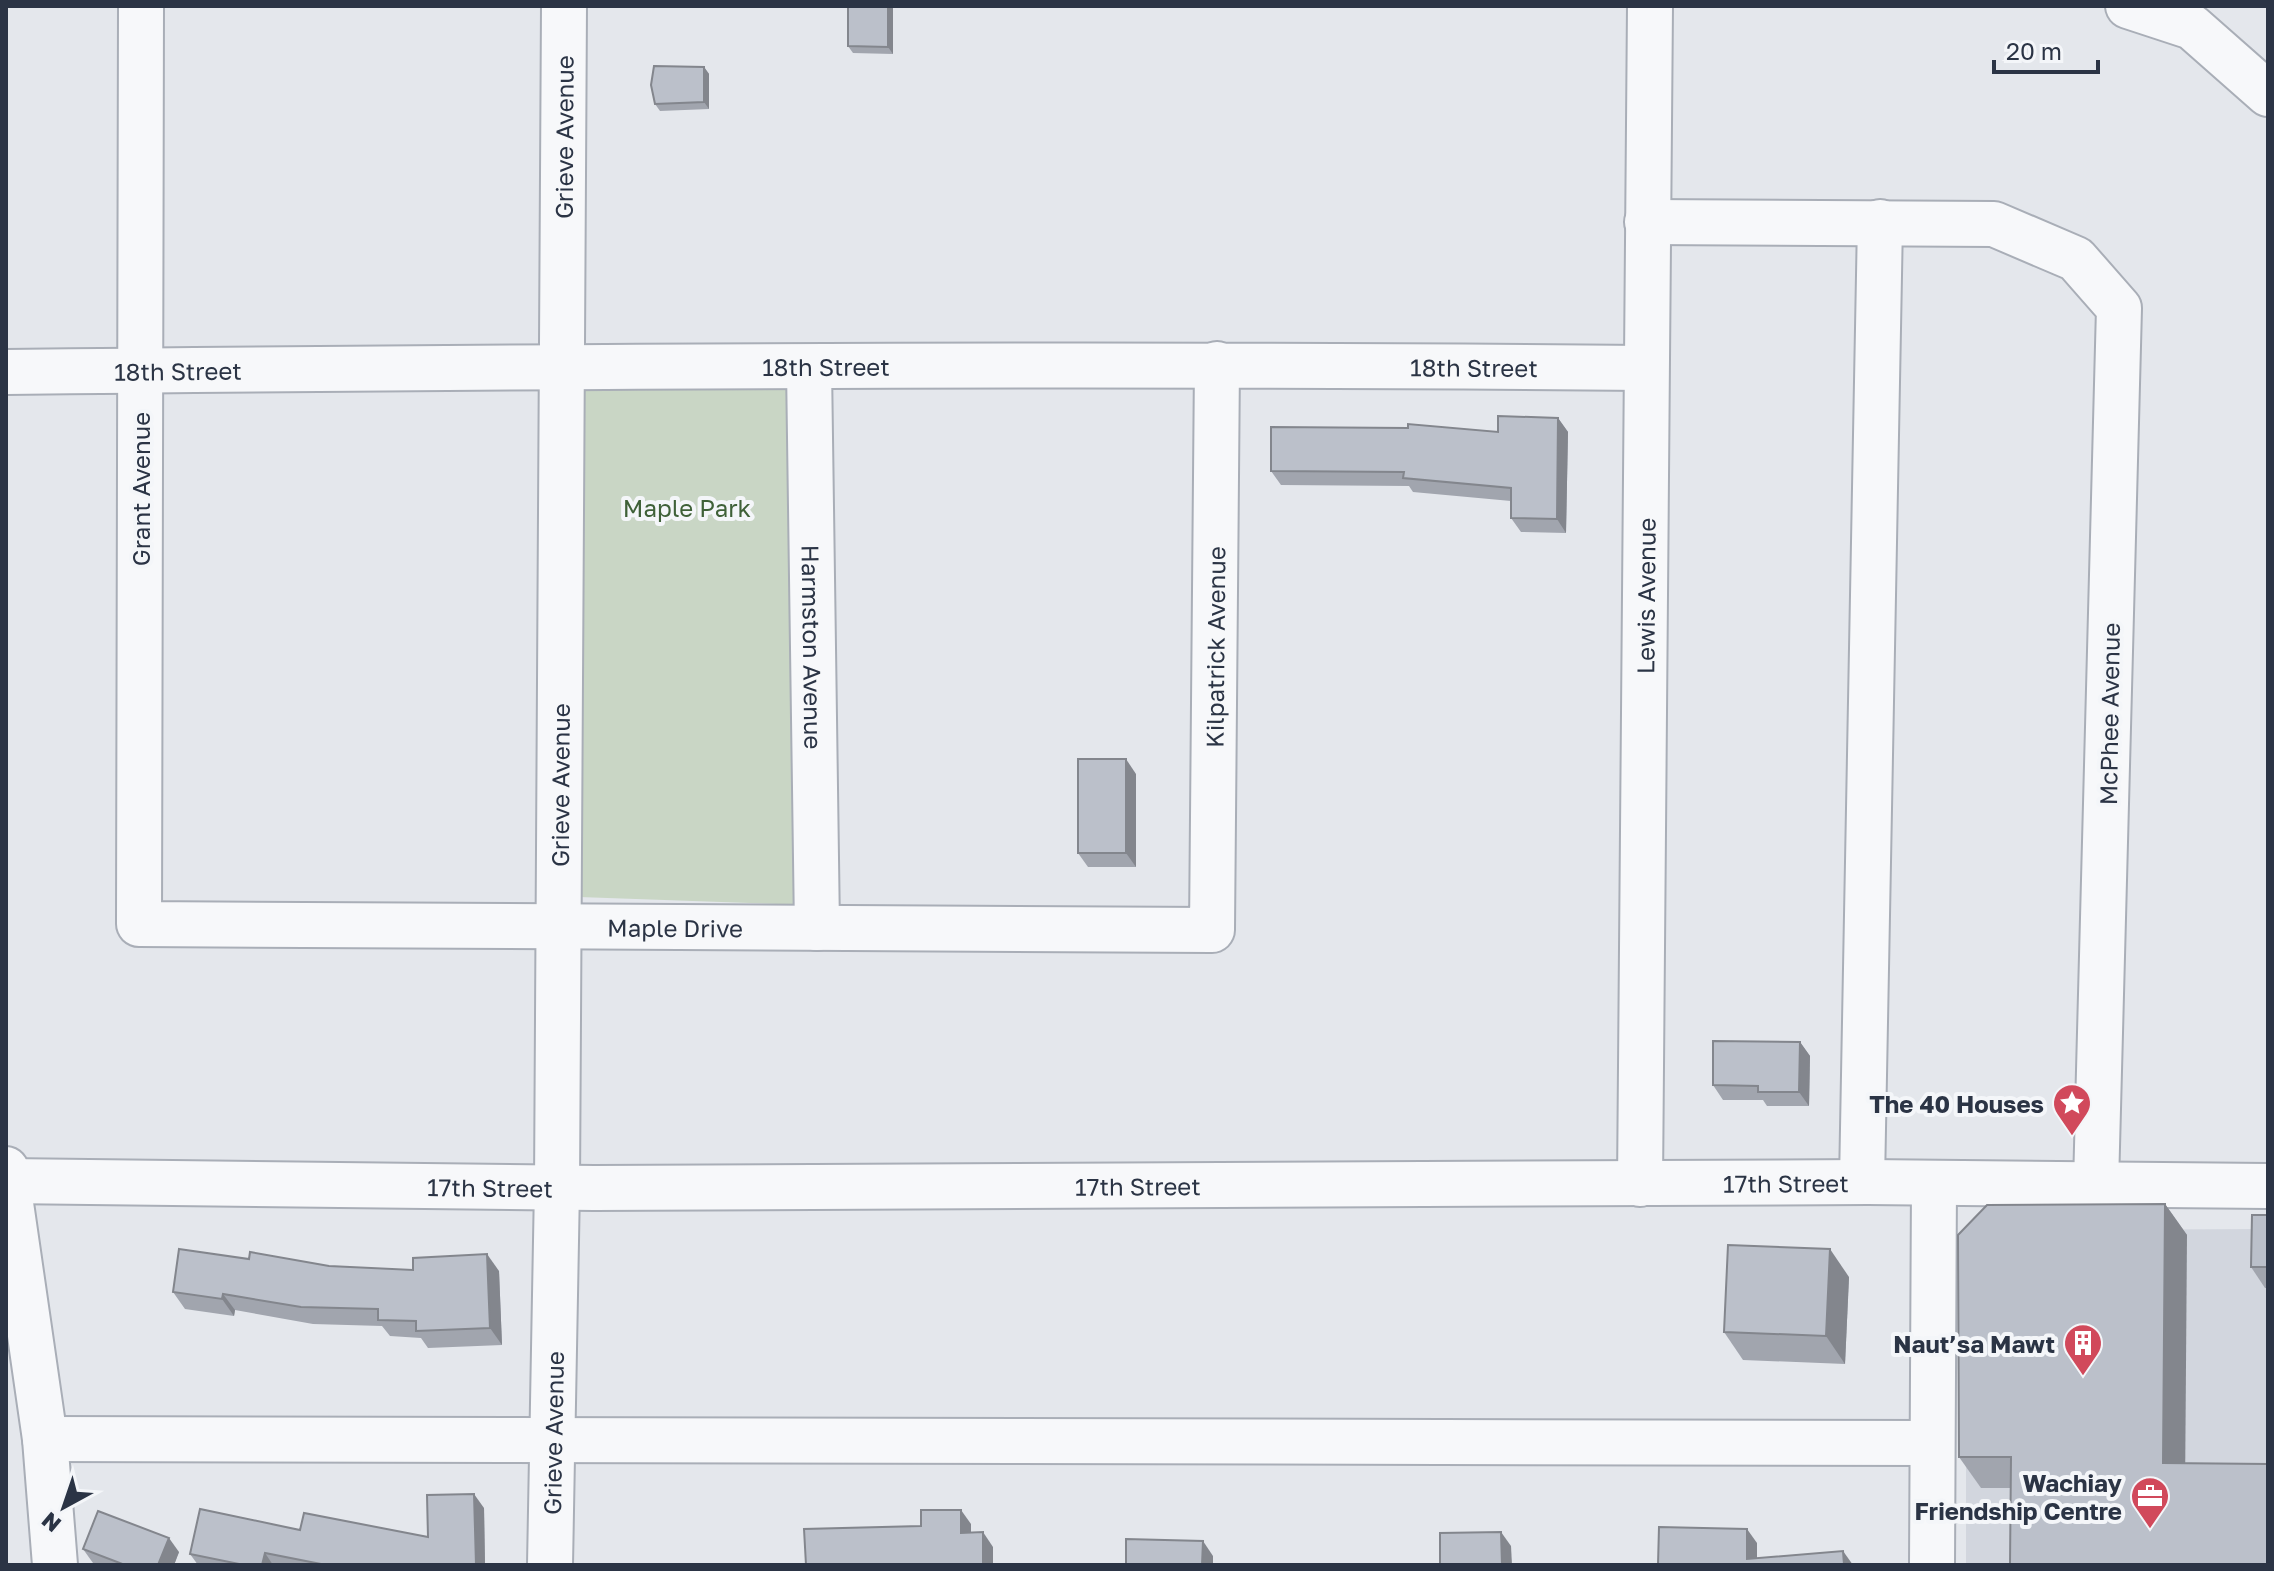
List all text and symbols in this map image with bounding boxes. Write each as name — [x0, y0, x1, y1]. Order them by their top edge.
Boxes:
scale bar — [1994, 24, 2098, 74]
text: 20 m — [2006, 36, 2062, 65]
street label: Grieve Avenue — [548, 55, 578, 219]
street label: 18th Street — [762, 351, 890, 381]
street label: 18th Street — [1410, 352, 1538, 382]
street label: 18th Street — [114, 355, 242, 385]
street label: Grant Avenue — [126, 412, 155, 566]
park label: Maple Park — [623, 493, 751, 522]
street label: Lewis Avenue — [1630, 518, 1660, 674]
street label: Harmston Avenue — [797, 544, 829, 750]
street label: Kilpatrick Avenue — [1199, 546, 1230, 748]
street label: McPhee Avenue — [2093, 622, 2125, 806]
street label: Grieve Avenue — [544, 703, 574, 867]
street label: Maple Drive — [607, 912, 743, 942]
place icon: The 40 Houses — [2051, 1082, 2093, 1137]
place label: The 40 Houses — [1869, 1089, 2044, 1118]
street label: 17th Street — [1723, 1168, 1849, 1197]
street label: 17th Street — [1075, 1171, 1201, 1200]
street label: 17th Street — [427, 1172, 553, 1202]
building icon: Naut’sa Mawt — [2062, 1322, 2104, 1377]
place label: Naut’sa Mawt — [1893, 1329, 2055, 1358]
street label: Grieve Avenue — [536, 1351, 568, 1515]
north arrow — [24, 1467, 104, 1547]
place label: Wachiay Friendship Centre — [1915, 1468, 2123, 1525]
office icon: Wachiay Friendship Centre — [2129, 1475, 2171, 1530]
text: N — [36, 1507, 66, 1538]

